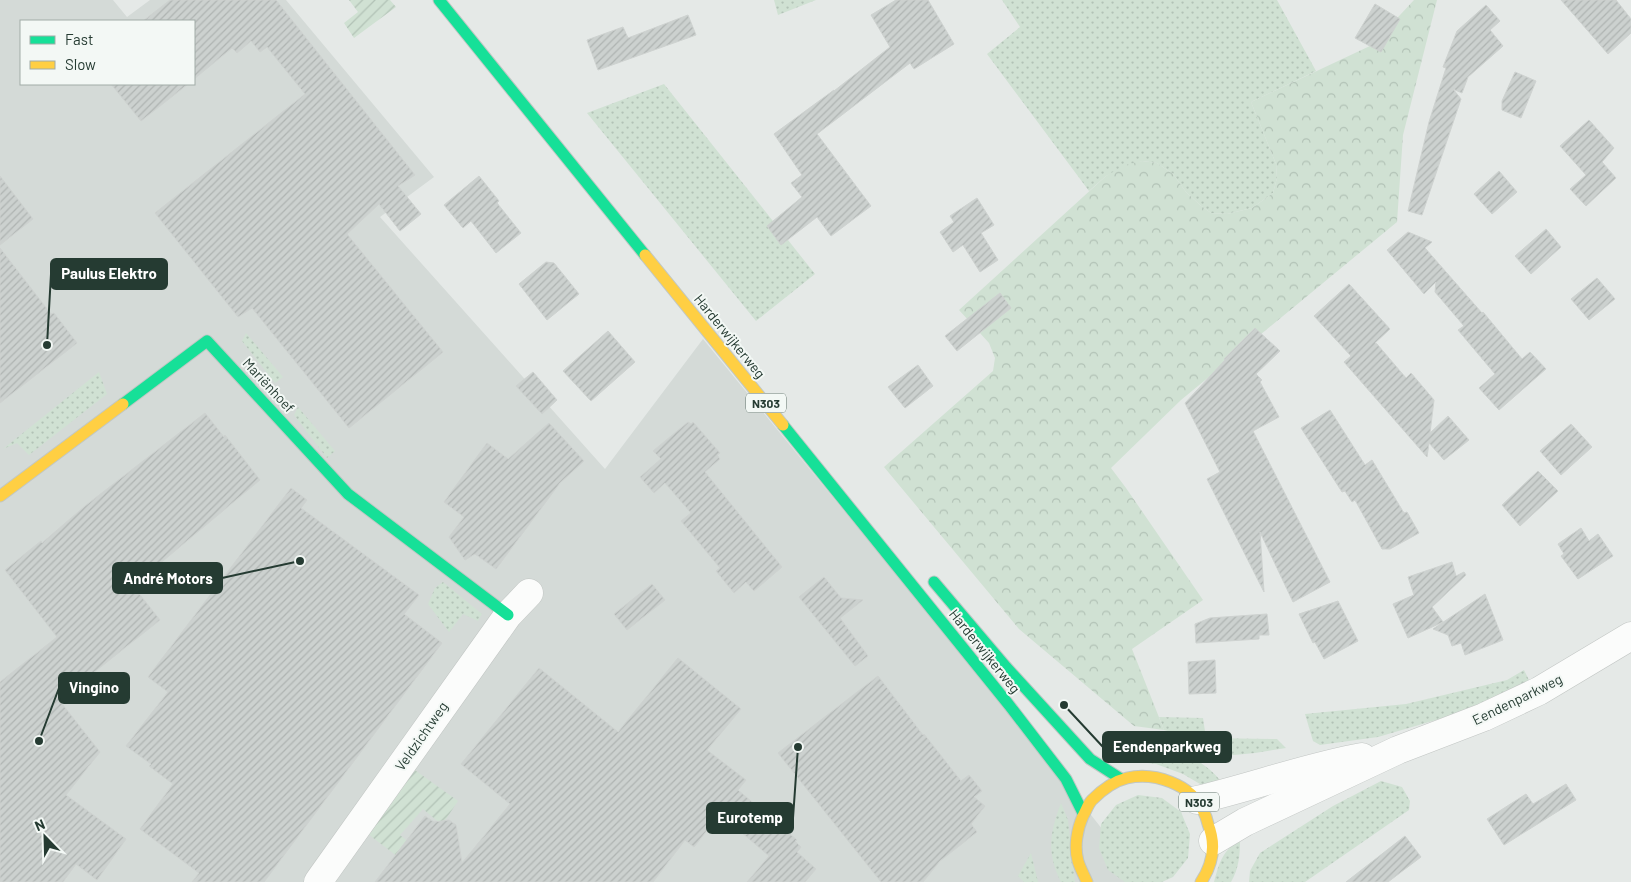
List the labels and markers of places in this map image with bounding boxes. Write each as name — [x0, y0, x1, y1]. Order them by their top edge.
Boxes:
callout: Paulus Elektro — [51, 259, 167, 289]
callout: André Motors — [113, 563, 222, 593]
callout: Vingino — [59, 673, 129, 703]
callout: Eendenparkweg — [1103, 732, 1231, 762]
callout: Eurotemp — [707, 803, 793, 833]

